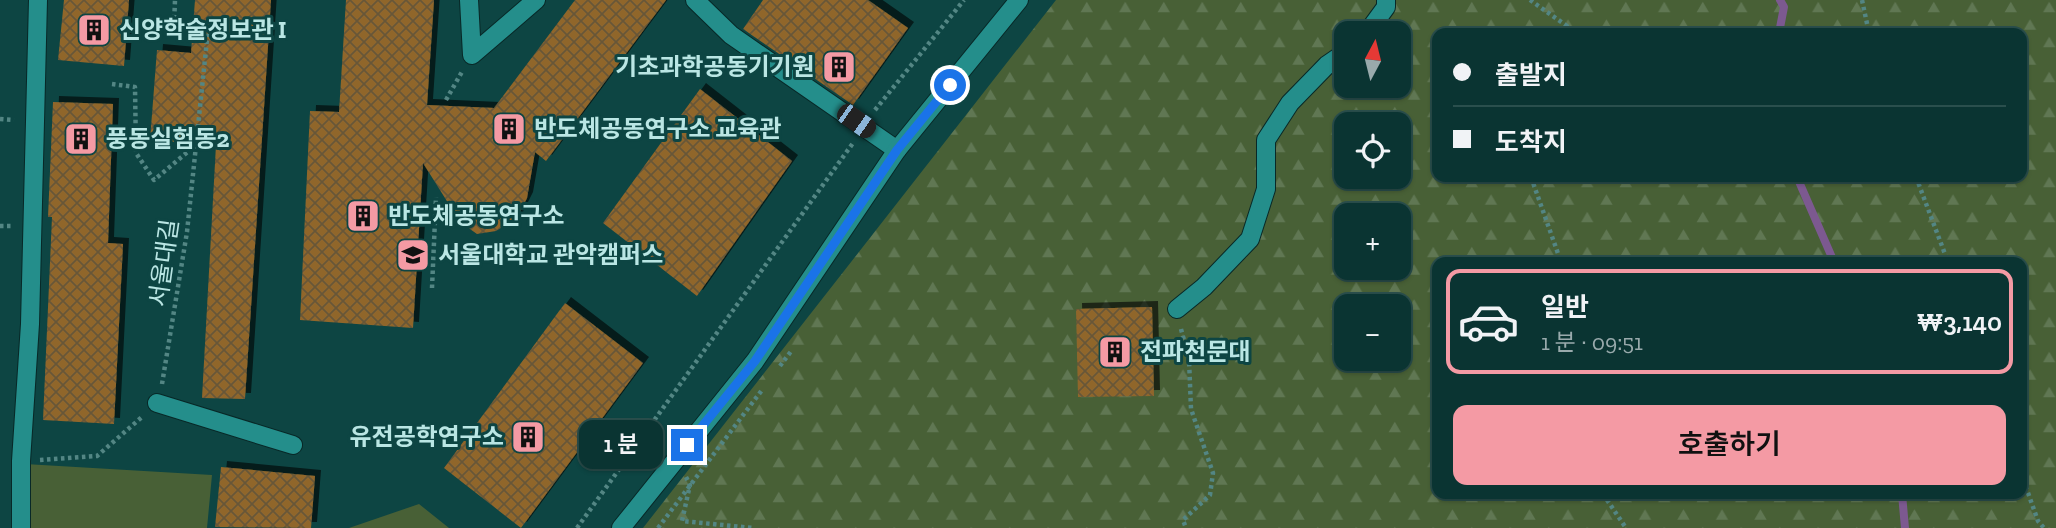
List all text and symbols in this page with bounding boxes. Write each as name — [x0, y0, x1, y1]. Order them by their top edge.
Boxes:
building icon: 신양학술정보관 I — [75, 11, 113, 49]
place label: 신양학술정보관 I — [119, 15, 287, 44]
north arrow — [1334, 21, 1410, 98]
map controls — [1334, 21, 1411, 371]
building icon: 기초과학공동기기원 — [820, 48, 858, 86]
place label: 기초과학공동기기원 — [615, 52, 814, 81]
text: 출발지 — [1495, 59, 1567, 91]
route start — [934, 69, 966, 101]
car — [833, 100, 880, 142]
building icon: 반도체공동연구소 교육관 — [490, 110, 528, 148]
button: locate — [1334, 112, 1411, 189]
place label: 반도체공동연구소 교육관 — [534, 114, 781, 143]
building icon: 풍동실험동2 — [62, 120, 100, 158]
place label: 풍동실험동2 — [106, 124, 229, 153]
text: 도착지 — [1495, 126, 1567, 158]
building icon: 반도체공동연구소 — [344, 197, 382, 235]
place label: 반도체공동연구소 — [388, 201, 565, 230]
button: + — [1334, 203, 1411, 280]
street label: 서울대길 — [143, 217, 184, 309]
school or university icon: 서울대학교 관악캠퍼스 — [394, 236, 432, 274]
place label: 서울대학교 관악캠퍼스 — [438, 240, 663, 269]
icon: car — [1457, 290, 1520, 353]
text: 일반 — [1541, 291, 1589, 323]
button: − — [1334, 294, 1411, 371]
text: ₩3,140 — [1917, 306, 2002, 338]
text: 1 분 · 09:51 — [1541, 328, 1643, 356]
building icon: 전파천문대 — [1096, 333, 1134, 371]
place label: 전파천문대 — [1140, 337, 1250, 366]
button: 호출하기 — [1453, 405, 2006, 485]
building icon: 유전공학연구소 — [509, 418, 547, 456]
callout: 1 분 — [578, 420, 662, 470]
place label: 유전공학연구소 — [349, 422, 504, 451]
route end — [671, 429, 703, 461]
text: 1 분 — [604, 430, 638, 458]

